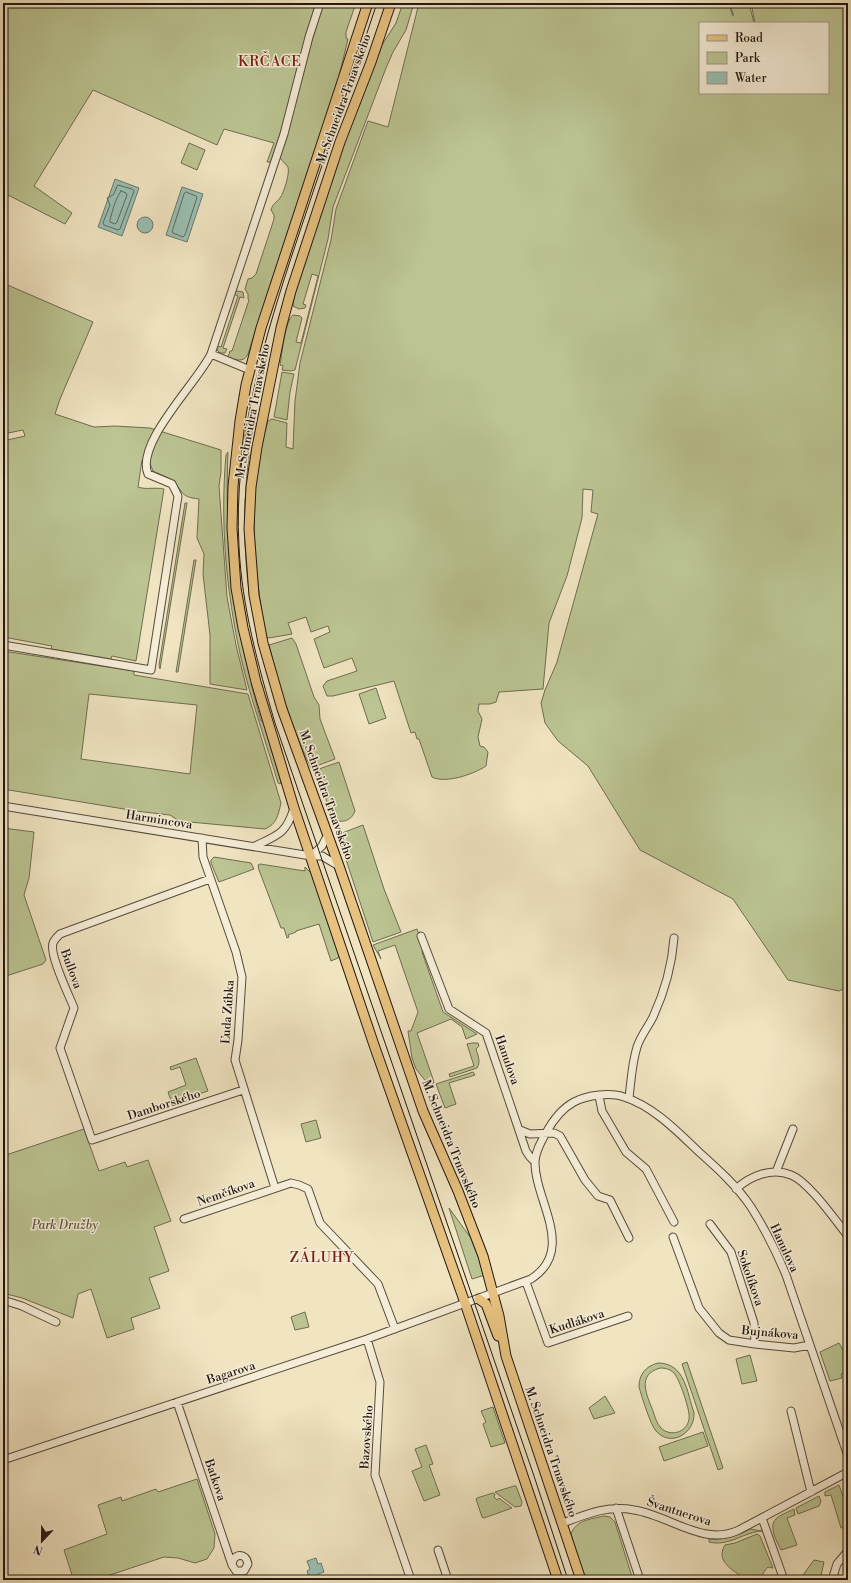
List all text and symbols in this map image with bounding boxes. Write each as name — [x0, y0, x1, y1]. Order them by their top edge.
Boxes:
legend — [699, 22, 829, 94]
text: Road — [735, 31, 763, 46]
street label: M. Schneidra Trnavského — [313, 32, 375, 166]
district label: KRČACE — [238, 51, 302, 71]
text: Park — [735, 51, 761, 66]
text: Water — [734, 71, 767, 86]
street label: M. Schneidra Trnavského — [233, 342, 274, 480]
street label: M. Schneidra Trnavského — [295, 728, 357, 862]
street label: Harmincova — [125, 807, 194, 833]
street label: Bullova — [57, 946, 85, 992]
street label: Ľuda Zúbka — [218, 978, 238, 1045]
street label: Hanulova — [491, 1033, 523, 1088]
street label: M. Schneidra Trnavského — [418, 1078, 484, 1211]
street label: Damborského — [126, 1086, 203, 1124]
street label: Nemčíkova — [195, 1176, 258, 1210]
park label: Park Družby — [31, 1218, 99, 1233]
street label: Hanulova — [766, 1221, 802, 1275]
district label: ZÁLUHY — [290, 1247, 354, 1267]
street label: Sokolíkova — [733, 1248, 767, 1309]
street label: Kudlákova — [548, 1306, 607, 1338]
street label: Bujnákova — [740, 1323, 800, 1343]
street label: Bagarova — [204, 1358, 258, 1388]
street label: M. Schneidra Trnavského — [522, 1385, 581, 1520]
street label: Bazovského — [357, 1404, 377, 1471]
street label: Batkova — [201, 1456, 229, 1504]
street label: Švantnerova — [645, 1493, 715, 1530]
north arrow — [22, 1521, 62, 1561]
text: N — [32, 1541, 45, 1557]

